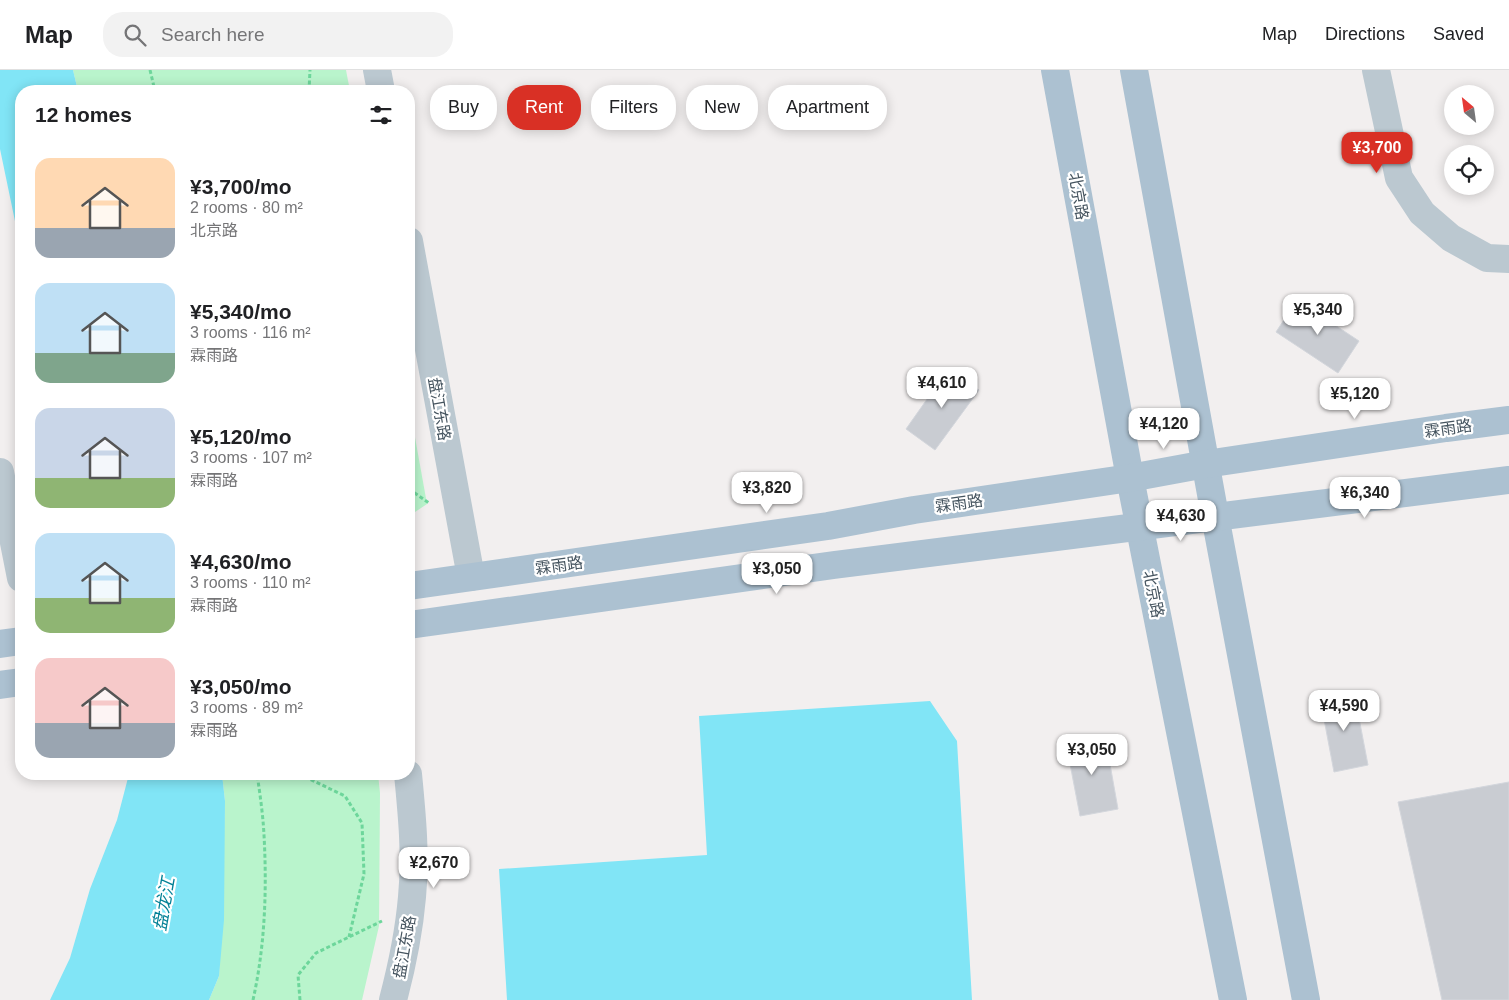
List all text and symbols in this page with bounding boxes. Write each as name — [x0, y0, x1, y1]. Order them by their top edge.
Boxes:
search box — [103, 12, 453, 57]
text: Map — [25, 21, 73, 48]
icon: search — [121, 21, 149, 49]
text: Search here — [161, 24, 265, 45]
text: Map — [1262, 24, 1297, 44]
text: Directions — [1325, 24, 1405, 44]
text: Saved — [1433, 24, 1484, 44]
chip: Buy — [430, 85, 497, 130]
chip: Rent — [507, 85, 581, 130]
chip: Filters — [591, 85, 676, 130]
chip: New — [686, 85, 758, 130]
chip: Apartment — [768, 85, 887, 130]
north arrow — [1444, 85, 1494, 135]
map controls — [1444, 85, 1494, 195]
icon: filters — [367, 101, 395, 129]
text: 12 homes — [35, 103, 132, 126]
pin: ¥3,700 — [1336, 132, 1418, 174]
text: ¥3,700 — [1353, 139, 1401, 156]
button: locate — [1444, 145, 1494, 195]
street label: 北京路 — [1066, 171, 1091, 221]
text: ¥3,700/mo — [190, 175, 292, 198]
icon: home — [75, 178, 135, 238]
text: 2 rooms · 80 m² — [190, 199, 303, 216]
text: 北京路 — [190, 222, 238, 239]
pin: ¥5,340 — [1277, 294, 1359, 336]
text: ¥5,340/mo — [190, 300, 292, 323]
text: ¥5,340 — [1294, 301, 1342, 318]
icon: home — [75, 303, 135, 363]
text: 3 rooms · 116 m² — [190, 324, 311, 341]
text: 霖雨路 — [190, 347, 238, 364]
pin: ¥4,610 — [901, 366, 983, 409]
text: ¥4,610 — [918, 374, 966, 391]
street label: 盘江东路 — [426, 376, 453, 442]
pin: ¥5,120 — [1314, 378, 1396, 420]
text: ¥5,120 — [1331, 385, 1379, 402]
pin: ¥4,120 — [1123, 408, 1205, 450]
text: ¥4,120 — [1140, 415, 1188, 432]
street label: 霖雨路 — [1423, 417, 1473, 440]
text: ¥5,120/mo — [190, 425, 292, 448]
icon: home — [75, 428, 135, 488]
text: 3 rooms · 107 m² — [190, 449, 312, 466]
text: 霖雨路 — [190, 472, 238, 489]
pin: ¥3,820 — [726, 472, 808, 514]
pin: ¥6,340 — [1324, 476, 1406, 519]
text: ¥3,820 — [743, 479, 791, 496]
text: ¥6,340 — [1341, 484, 1389, 501]
street label: 霖雨路 — [934, 492, 984, 515]
pin: ¥4,630 — [1140, 500, 1222, 542]
text: ¥4,630 — [1157, 507, 1205, 524]
text: ¥4,630/mo — [190, 550, 292, 573]
pin: ¥3,050 — [736, 552, 818, 595]
icon: home — [75, 553, 135, 613]
street label: 霖雨路 — [534, 554, 584, 577]
text: ¥3,050 — [753, 560, 801, 577]
street label: 北京路 — [1141, 569, 1166, 619]
text: 3 rooms · 110 m² — [190, 574, 311, 591]
text: 霖雨路 — [190, 597, 238, 614]
text: ¥3,050/mo — [190, 675, 292, 698]
icon: home — [75, 678, 135, 738]
pin: ¥4,590 — [1303, 690, 1385, 732]
text: ¥4,590 — [1320, 697, 1368, 714]
text: 3 rooms · 89 m² — [190, 699, 303, 716]
text: 霖雨路 — [190, 722, 238, 739]
pin: ¥3,050 — [1051, 734, 1133, 776]
text: ¥3,050 — [1068, 741, 1116, 758]
pin: ¥2,670 — [393, 846, 475, 889]
text: ¥2,670 — [410, 854, 458, 871]
water label: 盘龙江 — [149, 874, 179, 932]
street label: 盘江东路 — [391, 914, 418, 980]

